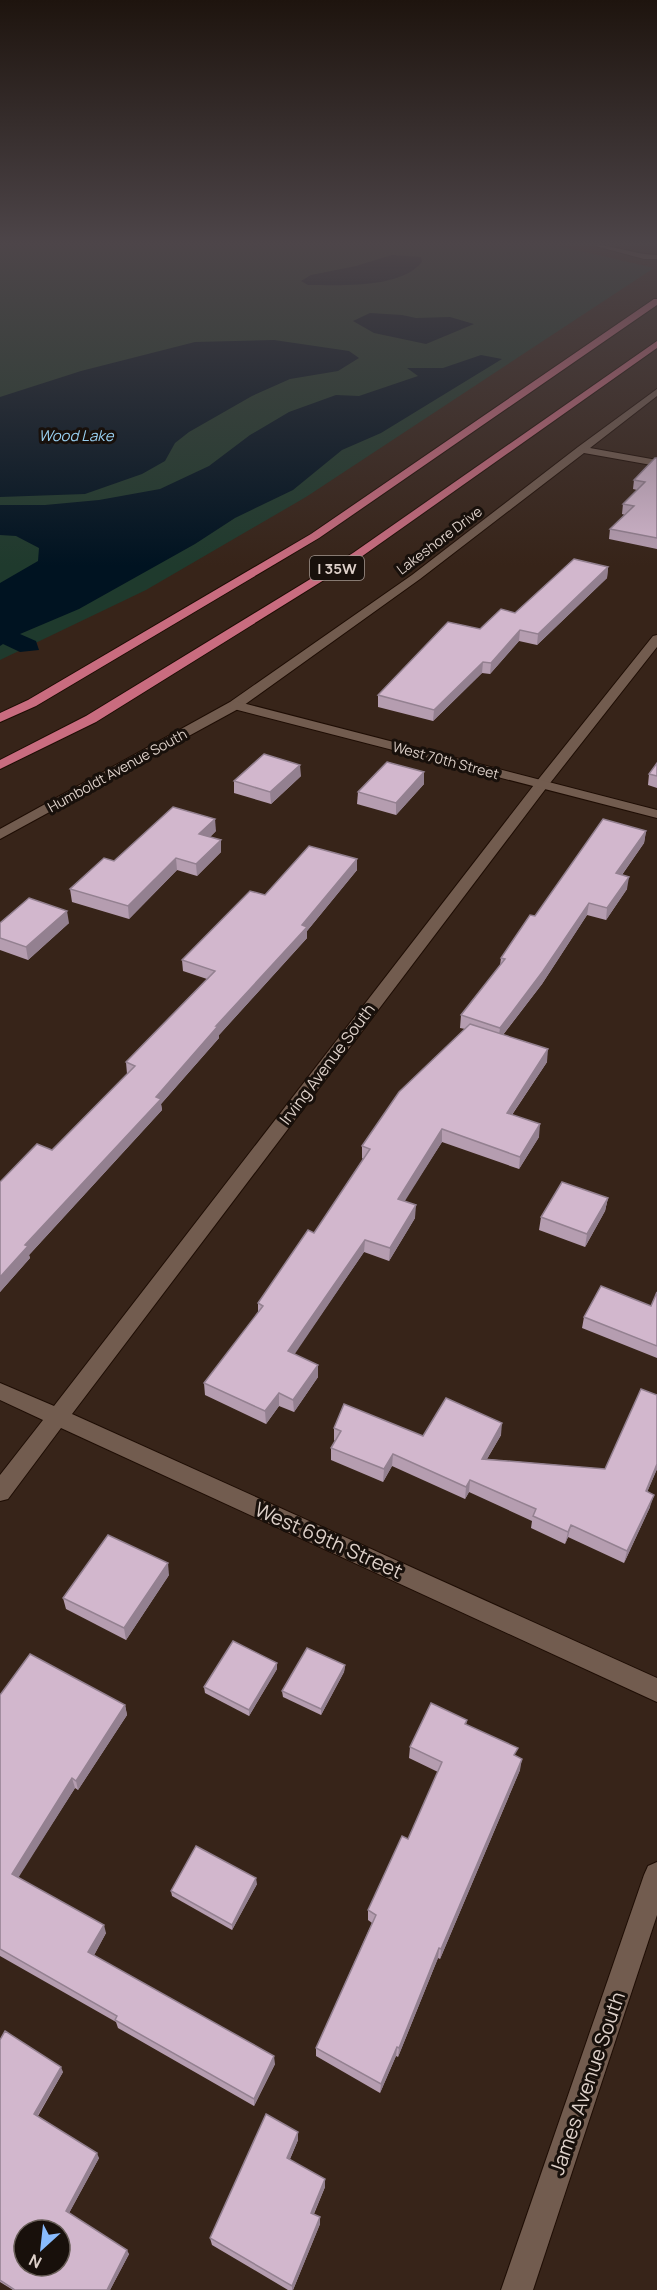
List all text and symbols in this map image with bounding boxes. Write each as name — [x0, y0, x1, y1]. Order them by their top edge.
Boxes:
water label: Wood Lake — [39, 425, 115, 446]
street label: Lakeshore Drive — [392, 502, 486, 578]
road number: I 35W — [310, 556, 364, 580]
street label: Humboldt Avenue South — [44, 724, 190, 816]
street label: West 70th Street — [391, 737, 502, 783]
street label: Irving Avenue South — [274, 999, 380, 1129]
street label: West 69th Street — [251, 1495, 407, 1585]
street label: James Avenue South — [543, 1988, 631, 2178]
north arrow — [12, 2218, 72, 2278]
text: N — [25, 2249, 45, 2274]

